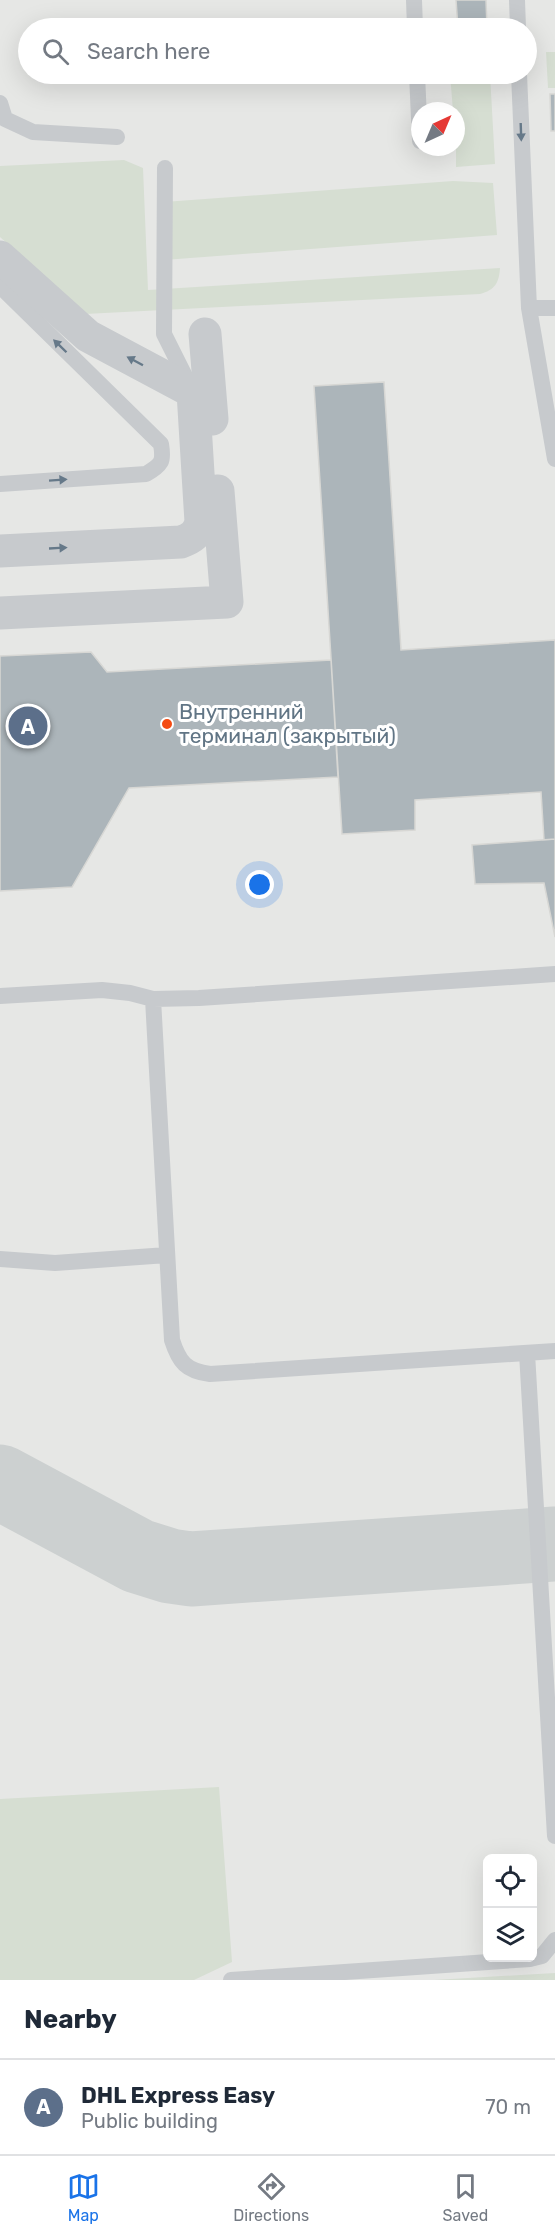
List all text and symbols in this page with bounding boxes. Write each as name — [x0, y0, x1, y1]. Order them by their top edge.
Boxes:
search box — [18, 18, 537, 84]
icon: search — [39, 35, 72, 68]
text: Search here — [87, 38, 210, 65]
north arrow — [411, 102, 465, 156]
one-way arrow — [516, 122, 526, 141]
one-way arrow — [53, 340, 67, 354]
one-way arrow — [126, 356, 143, 366]
one-way arrow — [49, 475, 68, 484]
one-way arrow — [49, 543, 68, 552]
place label: Внутренний терминал (закрытый) — [179, 699, 396, 748]
pin: A — [9, 704, 48, 748]
marker: Внутренний терминал (закрытый) — [160, 717, 174, 731]
your location — [245, 870, 274, 899]
map controls — [483, 1854, 537, 1962]
button: locate — [483, 1854, 537, 1908]
button: layers — [483, 1908, 537, 1962]
text: Nearby — [24, 2004, 117, 2035]
text: DHL Express Easy — [81, 2082, 275, 2109]
text: A — [36, 2095, 51, 2119]
text: 70 m — [485, 2095, 531, 2119]
text: Public building — [81, 2109, 218, 2133]
tab: Map — [67, 2170, 100, 2225]
tab: Directions — [233, 2170, 309, 2225]
tab: Saved — [443, 2170, 488, 2225]

